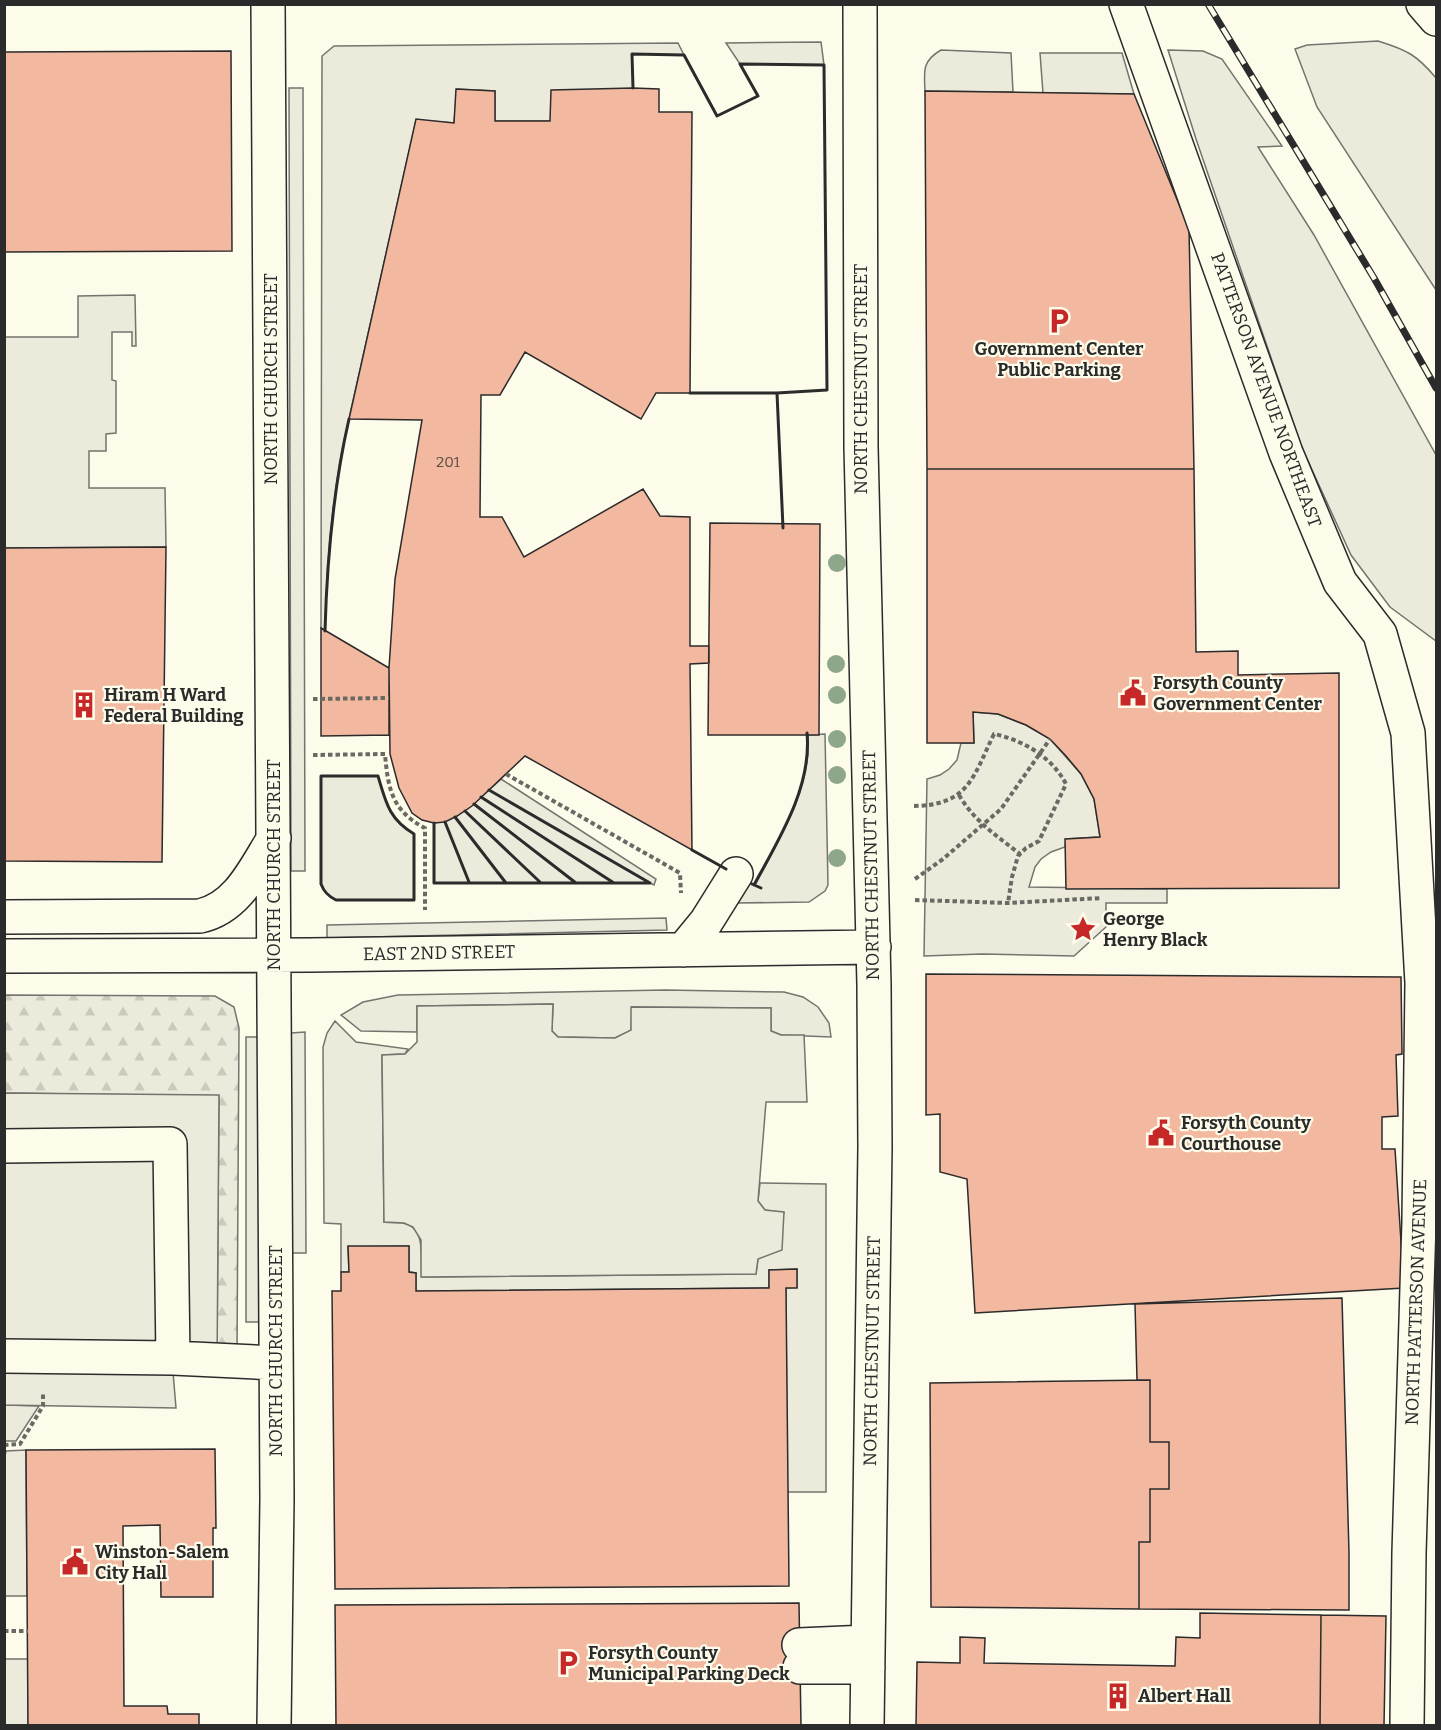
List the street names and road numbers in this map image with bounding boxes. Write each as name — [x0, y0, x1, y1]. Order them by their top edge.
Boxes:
street label: PATTERSON AVENUE NORTHEAST — [1206, 250, 1326, 531]
street label: NORTH CHESTNUT STREET — [850, 263, 872, 494]
street label: NORTH CHURCH STREET — [260, 273, 282, 485]
street label: NORTH CHESTNUT STREET — [858, 749, 884, 980]
street label: NORTH CHURCH STREET — [263, 759, 285, 971]
street label: EAST 2ND STREET — [363, 941, 516, 965]
street label: NORTH PATTERSON AVENUE — [1401, 1178, 1431, 1426]
street label: NORTH CHESTNUT STREET — [859, 1235, 885, 1466]
street label: NORTH CHURCH STREET — [265, 1245, 287, 1457]

